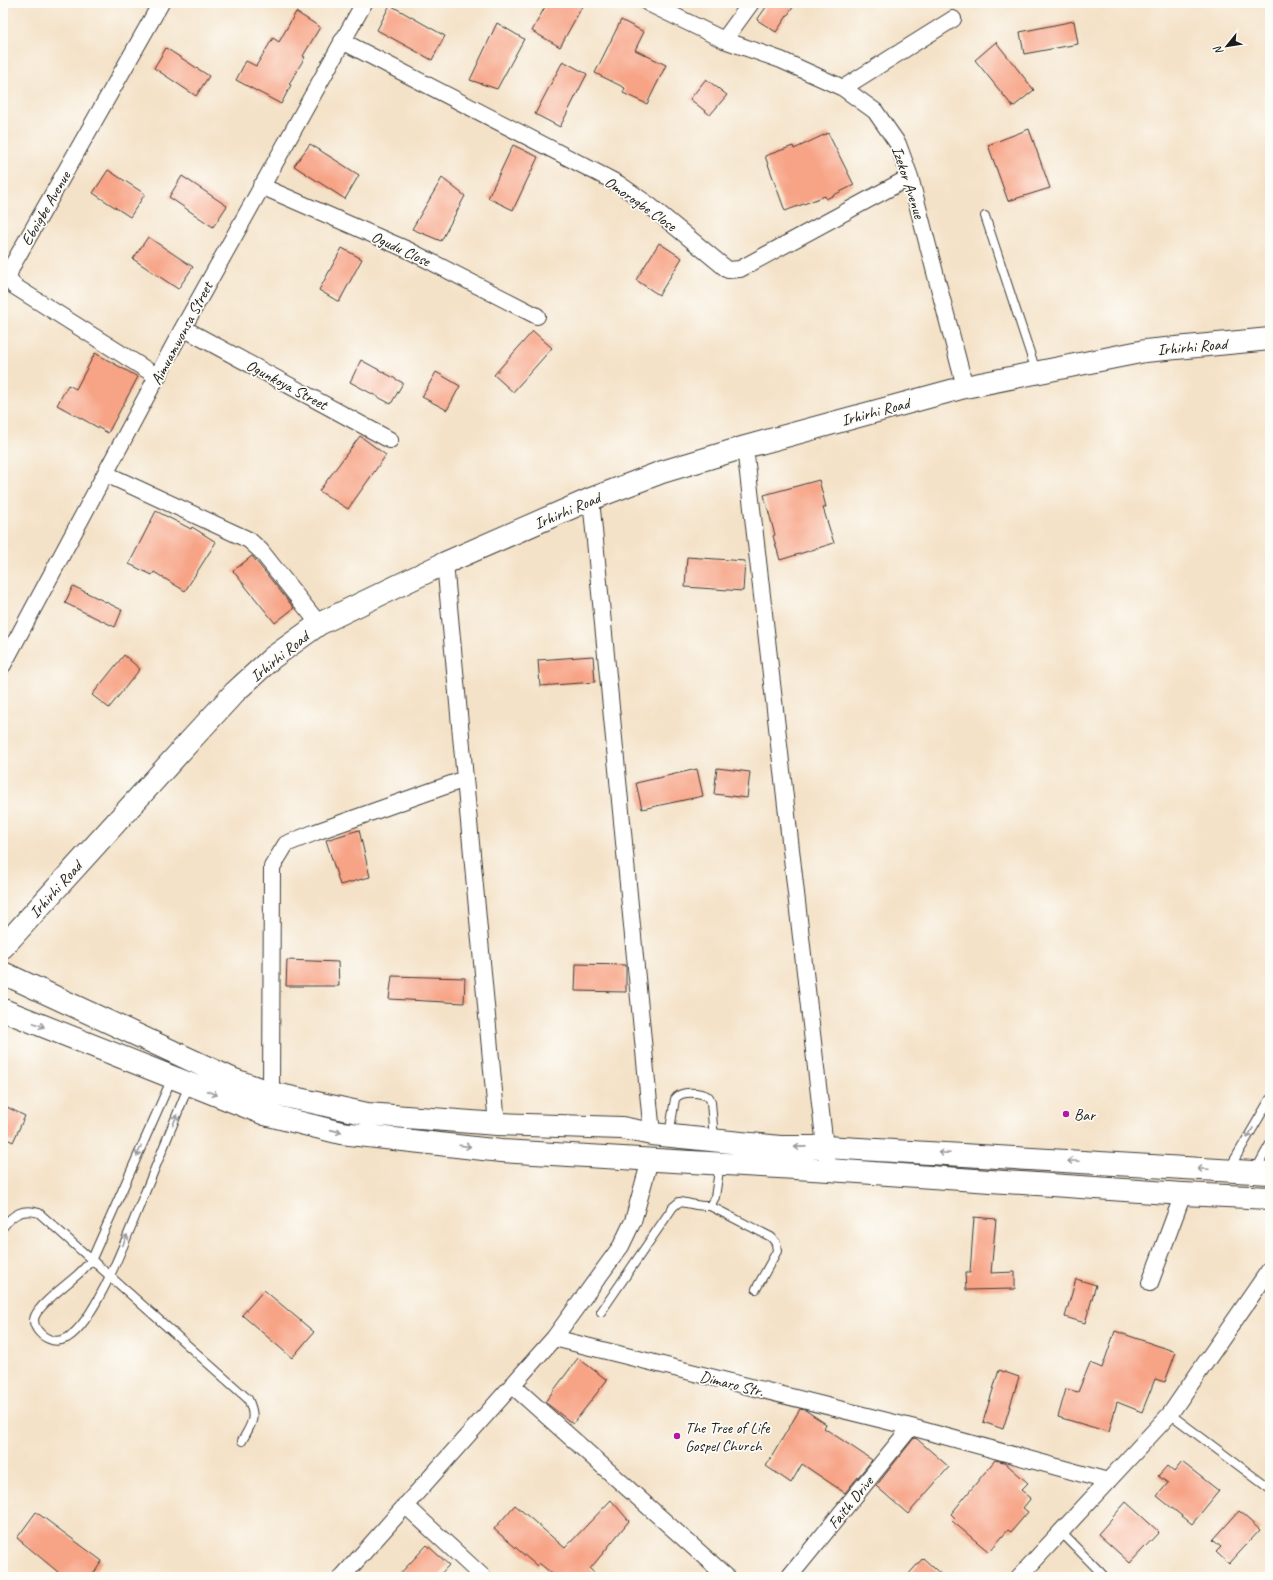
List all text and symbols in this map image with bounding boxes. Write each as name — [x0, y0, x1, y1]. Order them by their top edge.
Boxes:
north arrow — [1207, 26, 1247, 66]
text: N — [1209, 43, 1226, 57]
street label: Izekor Avenue — [887, 144, 930, 223]
street label: Eboigbe Avenue — [17, 166, 76, 249]
street label: Omorogbe Close — [601, 172, 682, 237]
street label: Ogudu Close — [368, 227, 435, 272]
street label: Aimuamwonsa Street — [146, 277, 218, 388]
street label: Irhirhi Road — [1157, 334, 1230, 360]
street label: Ogunkoya Street — [243, 355, 332, 415]
street label: Irhirhi Road — [839, 393, 914, 431]
street label: Irhirhi Road — [531, 487, 606, 534]
street label: Irhirhi Road — [246, 625, 315, 686]
street label: Irhirhi Road — [25, 855, 88, 922]
one-way arrow — [33, 1021, 45, 1029]
one-way arrow — [206, 1090, 218, 1097]
place label: Bar — [1074, 1105, 1097, 1125]
marker: Bar — [1061, 1109, 1071, 1119]
one-way arrow — [171, 1114, 179, 1126]
one-way arrow — [1246, 1127, 1254, 1139]
one-way arrow — [329, 1128, 342, 1136]
one-way arrow — [458, 1143, 471, 1150]
one-way arrow — [794, 1143, 807, 1151]
one-way arrow — [135, 1145, 142, 1157]
one-way arrow — [938, 1150, 951, 1157]
one-way arrow — [1067, 1158, 1080, 1165]
one-way arrow — [1197, 1165, 1210, 1172]
one-way arrow — [122, 1235, 129, 1247]
street label: Dimaro Str. — [698, 1366, 767, 1402]
place label: The Tree of Life Gospel Church — [685, 1418, 771, 1456]
marker: The Tree of Life Gospel Church — [672, 1431, 682, 1441]
street label: Faith Drive — [824, 1471, 879, 1533]

